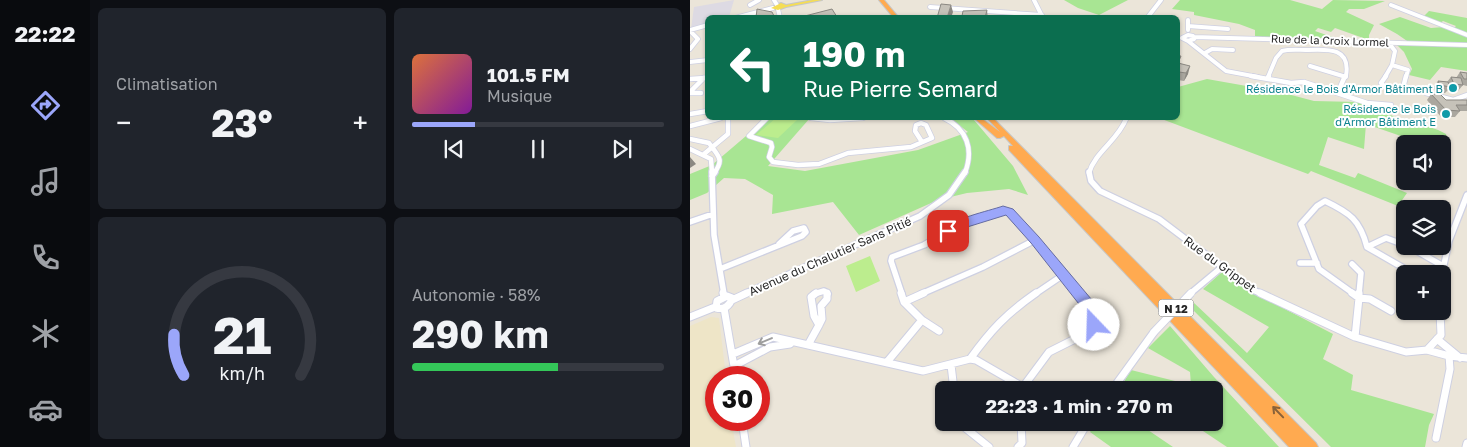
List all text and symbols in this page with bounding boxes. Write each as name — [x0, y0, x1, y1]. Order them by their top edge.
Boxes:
text: 22:22 — [15, 20, 75, 47]
street label: Rue de la Croix Lormel — [1271, 31, 1390, 49]
text: 190 m — [803, 33, 905, 75]
icon: left — [720, 35, 785, 100]
text: 101.5 FM — [487, 63, 570, 86]
text: Climatisation — [116, 74, 218, 94]
text: Rue Pierre Semard — [803, 75, 998, 102]
place label: Résidence le Bois d'Armor Bâtiment B — [1246, 82, 1443, 95]
marker: Résidence le Bois d'Armor Bâtiment B — [1447, 82, 1459, 94]
text: Musique — [487, 86, 552, 106]
icon: directions — [28, 88, 63, 123]
text: 23° — [211, 100, 273, 145]
place label: Résidence le Bois d'Armor Bâtiment E — [1335, 102, 1436, 128]
text: − — [116, 106, 131, 139]
text: + — [353, 106, 368, 139]
marker: Résidence le Bois d'Armor Bâtiment E — [1440, 108, 1452, 120]
icon: previous — [440, 135, 468, 163]
icon: pause — [524, 135, 552, 163]
icon: next — [608, 135, 636, 163]
map controls — [1396, 135, 1451, 320]
button: sound — [1396, 135, 1451, 190]
icon: music — [28, 164, 63, 199]
button: layers — [1396, 200, 1451, 255]
pin — [927, 210, 969, 252]
street label: Avenue du Chalutier Sans Pitié — [746, 213, 914, 299]
icon: arrive — [934, 217, 962, 245]
street label: Rue du Grippet — [1181, 233, 1259, 295]
icon: phone — [28, 240, 63, 275]
button: + — [1396, 265, 1451, 320]
text: Autonomie · 58% — [412, 285, 541, 305]
position arrow — [1067, 298, 1119, 350]
road number: N 12 — [1158, 300, 1194, 316]
text: 21 — [213, 303, 271, 365]
text: 290 km — [412, 311, 549, 356]
icon: climate — [28, 316, 63, 351]
one-way arrow — [757, 337, 772, 346]
text: km/h — [219, 362, 265, 384]
speed limit sign: 30 — [705, 366, 770, 431]
icon: car — [28, 392, 63, 427]
text: 22:23 · 1 min · 270 m — [985, 394, 1173, 417]
one-way arrow — [1272, 406, 1284, 418]

